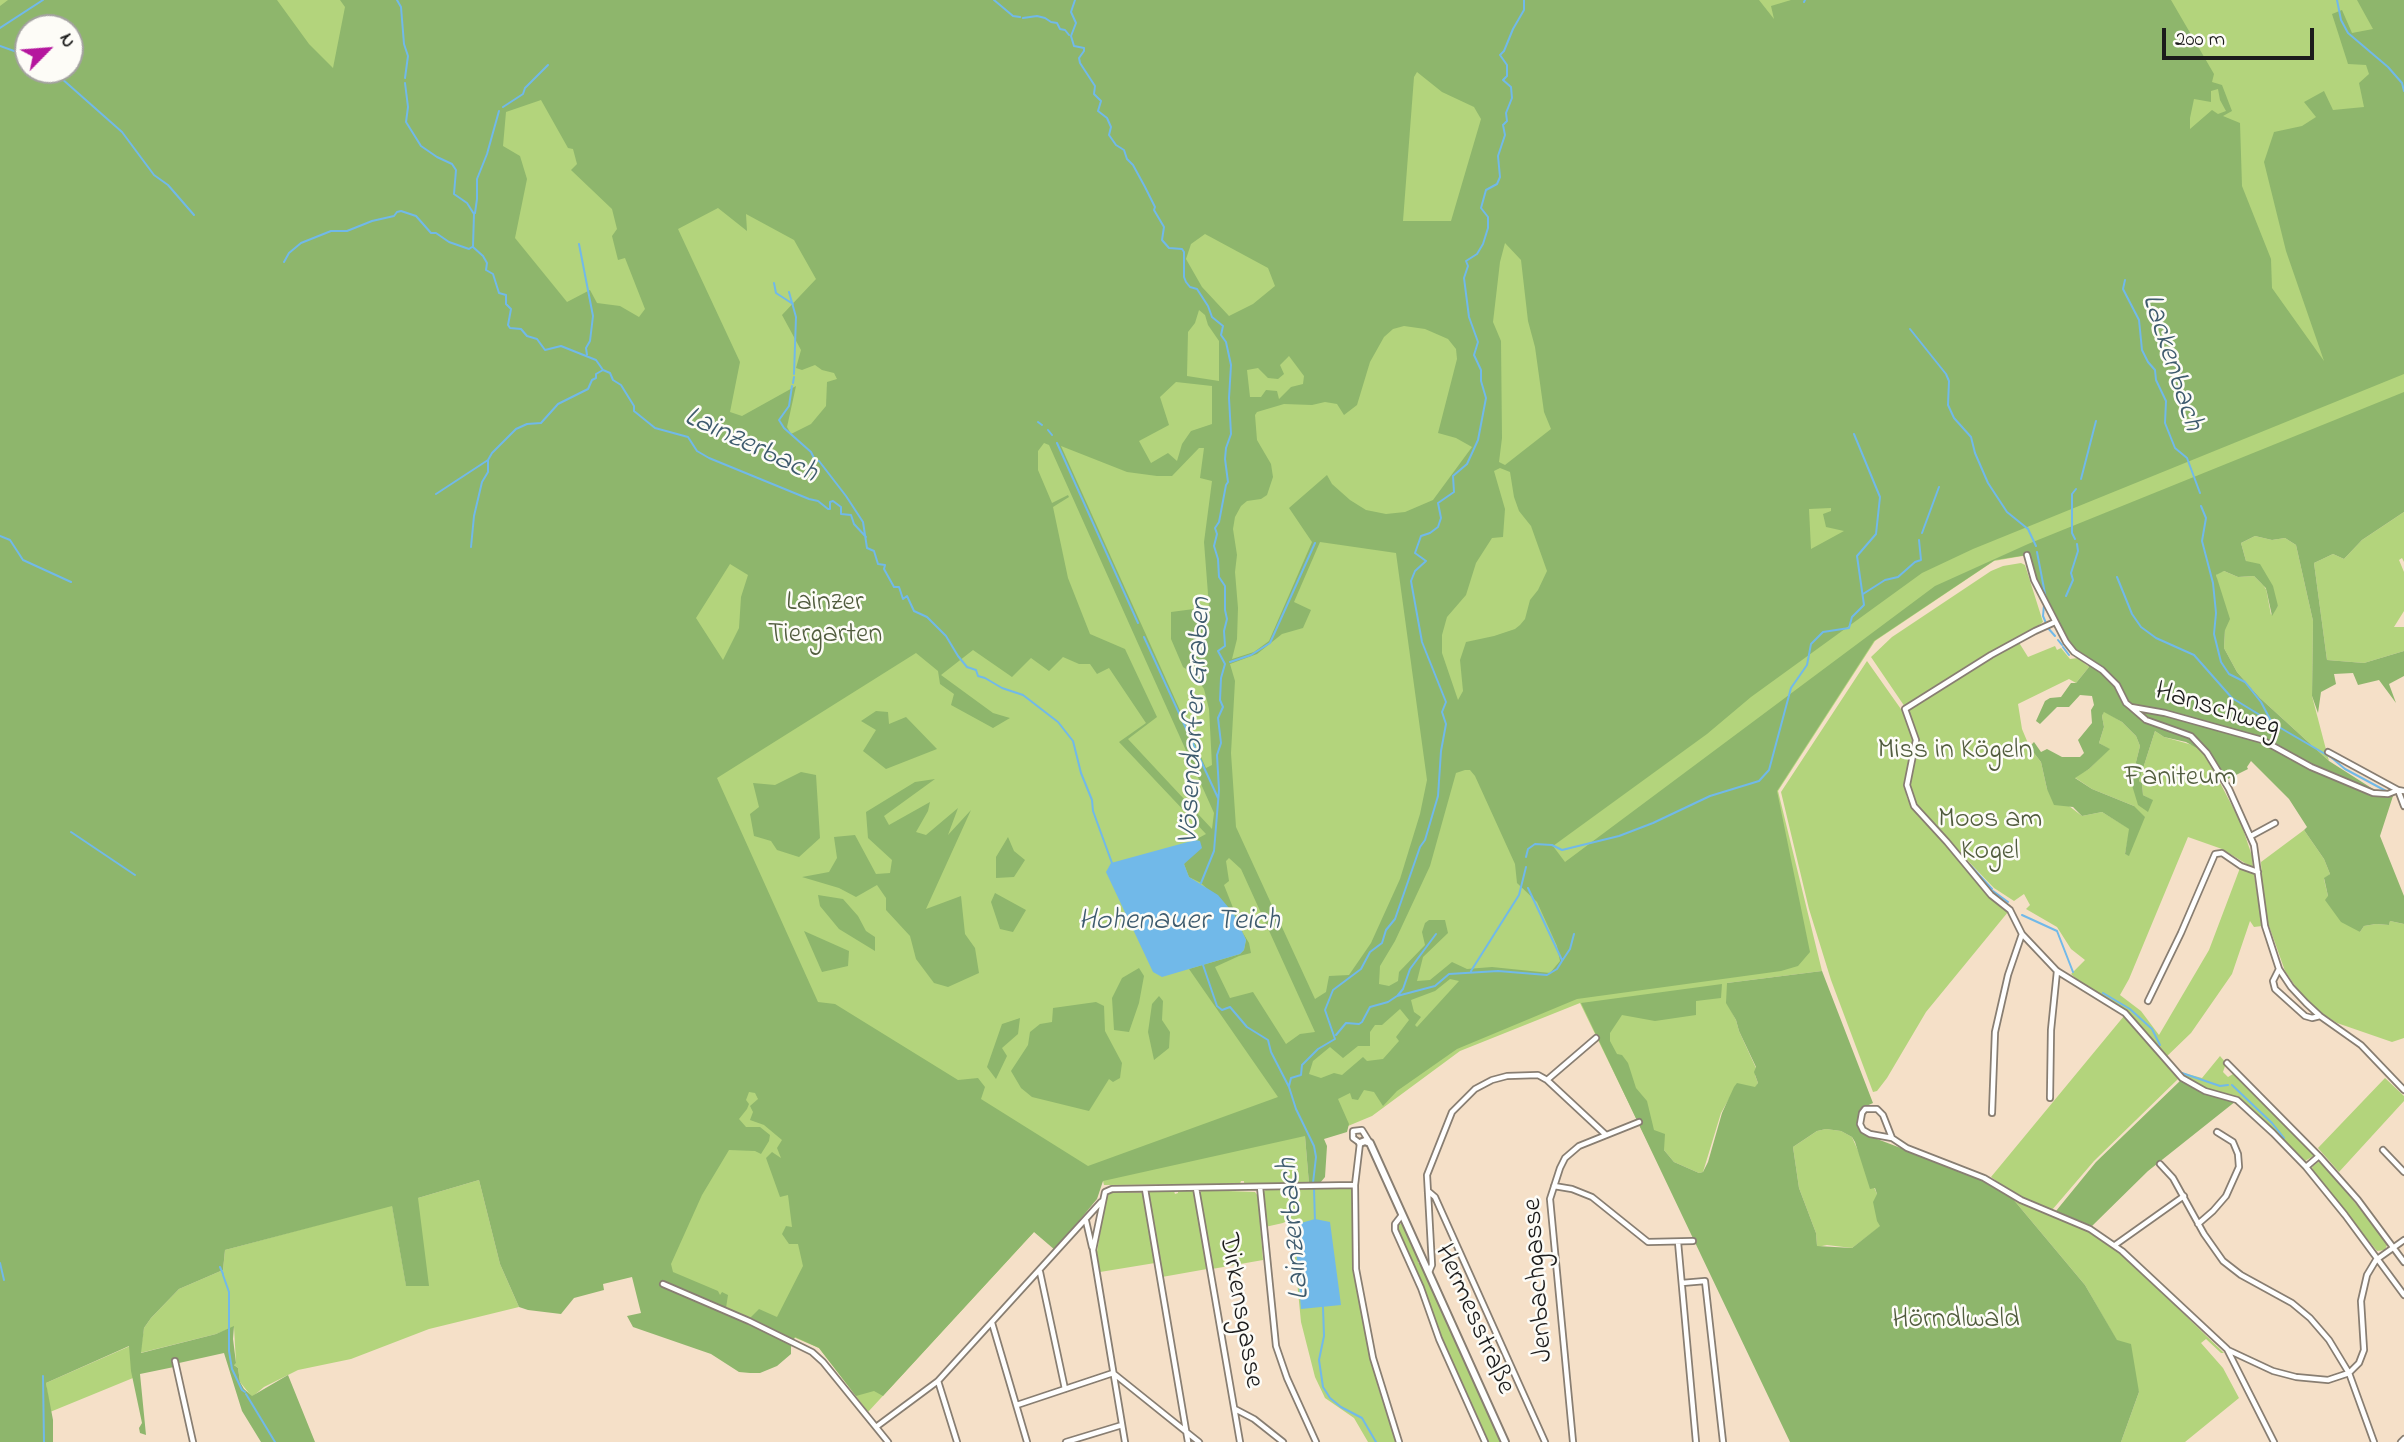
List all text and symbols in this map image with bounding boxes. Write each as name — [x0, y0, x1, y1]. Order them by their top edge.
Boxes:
north arrow — [14, 14, 84, 84]
scale bar — [2166, 14, 2318, 58]
text: 200 m — [2175, 25, 2225, 55]
text: N — [52, 29, 82, 52]
water label: Lackenbach — [2131, 290, 2209, 436]
water label: Lainzerbach — [678, 401, 822, 493]
park label: Lainzer Tiergarten — [768, 587, 882, 653]
water label: Vösendorfer Graben — [1173, 596, 1221, 846]
street label: Hanschweg — [2151, 676, 2283, 746]
park label: Miss in Kögeln — [1877, 735, 2033, 769]
park label: Faniteum — [2124, 762, 2236, 796]
park label: Moos am Kogel — [1938, 804, 2042, 870]
water label: Hohenauer Teich — [1078, 905, 1280, 941]
water label: Lainzerbach — [1272, 1156, 1320, 1302]
street label: Jenbachgasse — [1518, 1197, 1562, 1363]
street label: Dirkensgasse — [1209, 1231, 1269, 1391]
street label: Hermesstraße — [1425, 1240, 1521, 1400]
park label: Hörndlwald — [1892, 1304, 2020, 1338]

